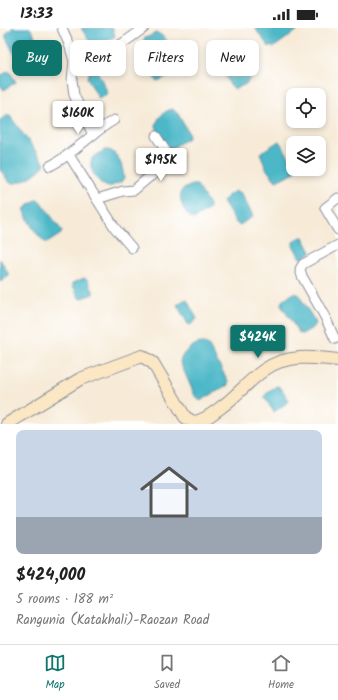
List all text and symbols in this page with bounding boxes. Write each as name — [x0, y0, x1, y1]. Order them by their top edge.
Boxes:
text: 13:33 — [20, 2, 53, 26]
chip: Buy — [12, 40, 62, 76]
chip: Rent — [70, 40, 126, 76]
chip: Filters — [134, 40, 198, 76]
chip: New — [206, 40, 259, 76]
map controls — [286, 88, 326, 176]
button: locate — [286, 88, 326, 128]
pin: $160K — [50, 101, 106, 135]
text: $160K — [61, 103, 95, 124]
button: layers — [286, 136, 326, 176]
pin: $195K — [133, 148, 189, 182]
text: $195K — [145, 150, 177, 171]
pin: $424K — [230, 325, 286, 359]
text: $424K — [239, 327, 277, 348]
icon: home — [133, 456, 205, 528]
text: $424,000 — [16, 562, 85, 589]
text: 5 rooms · 188 m² — [16, 589, 113, 610]
text: Rangunia (Katakhali)-Raozan Road — [16, 610, 209, 631]
tab: Map — [44, 652, 66, 694]
tab: Saved — [154, 652, 180, 694]
tab: Home — [268, 652, 294, 694]

